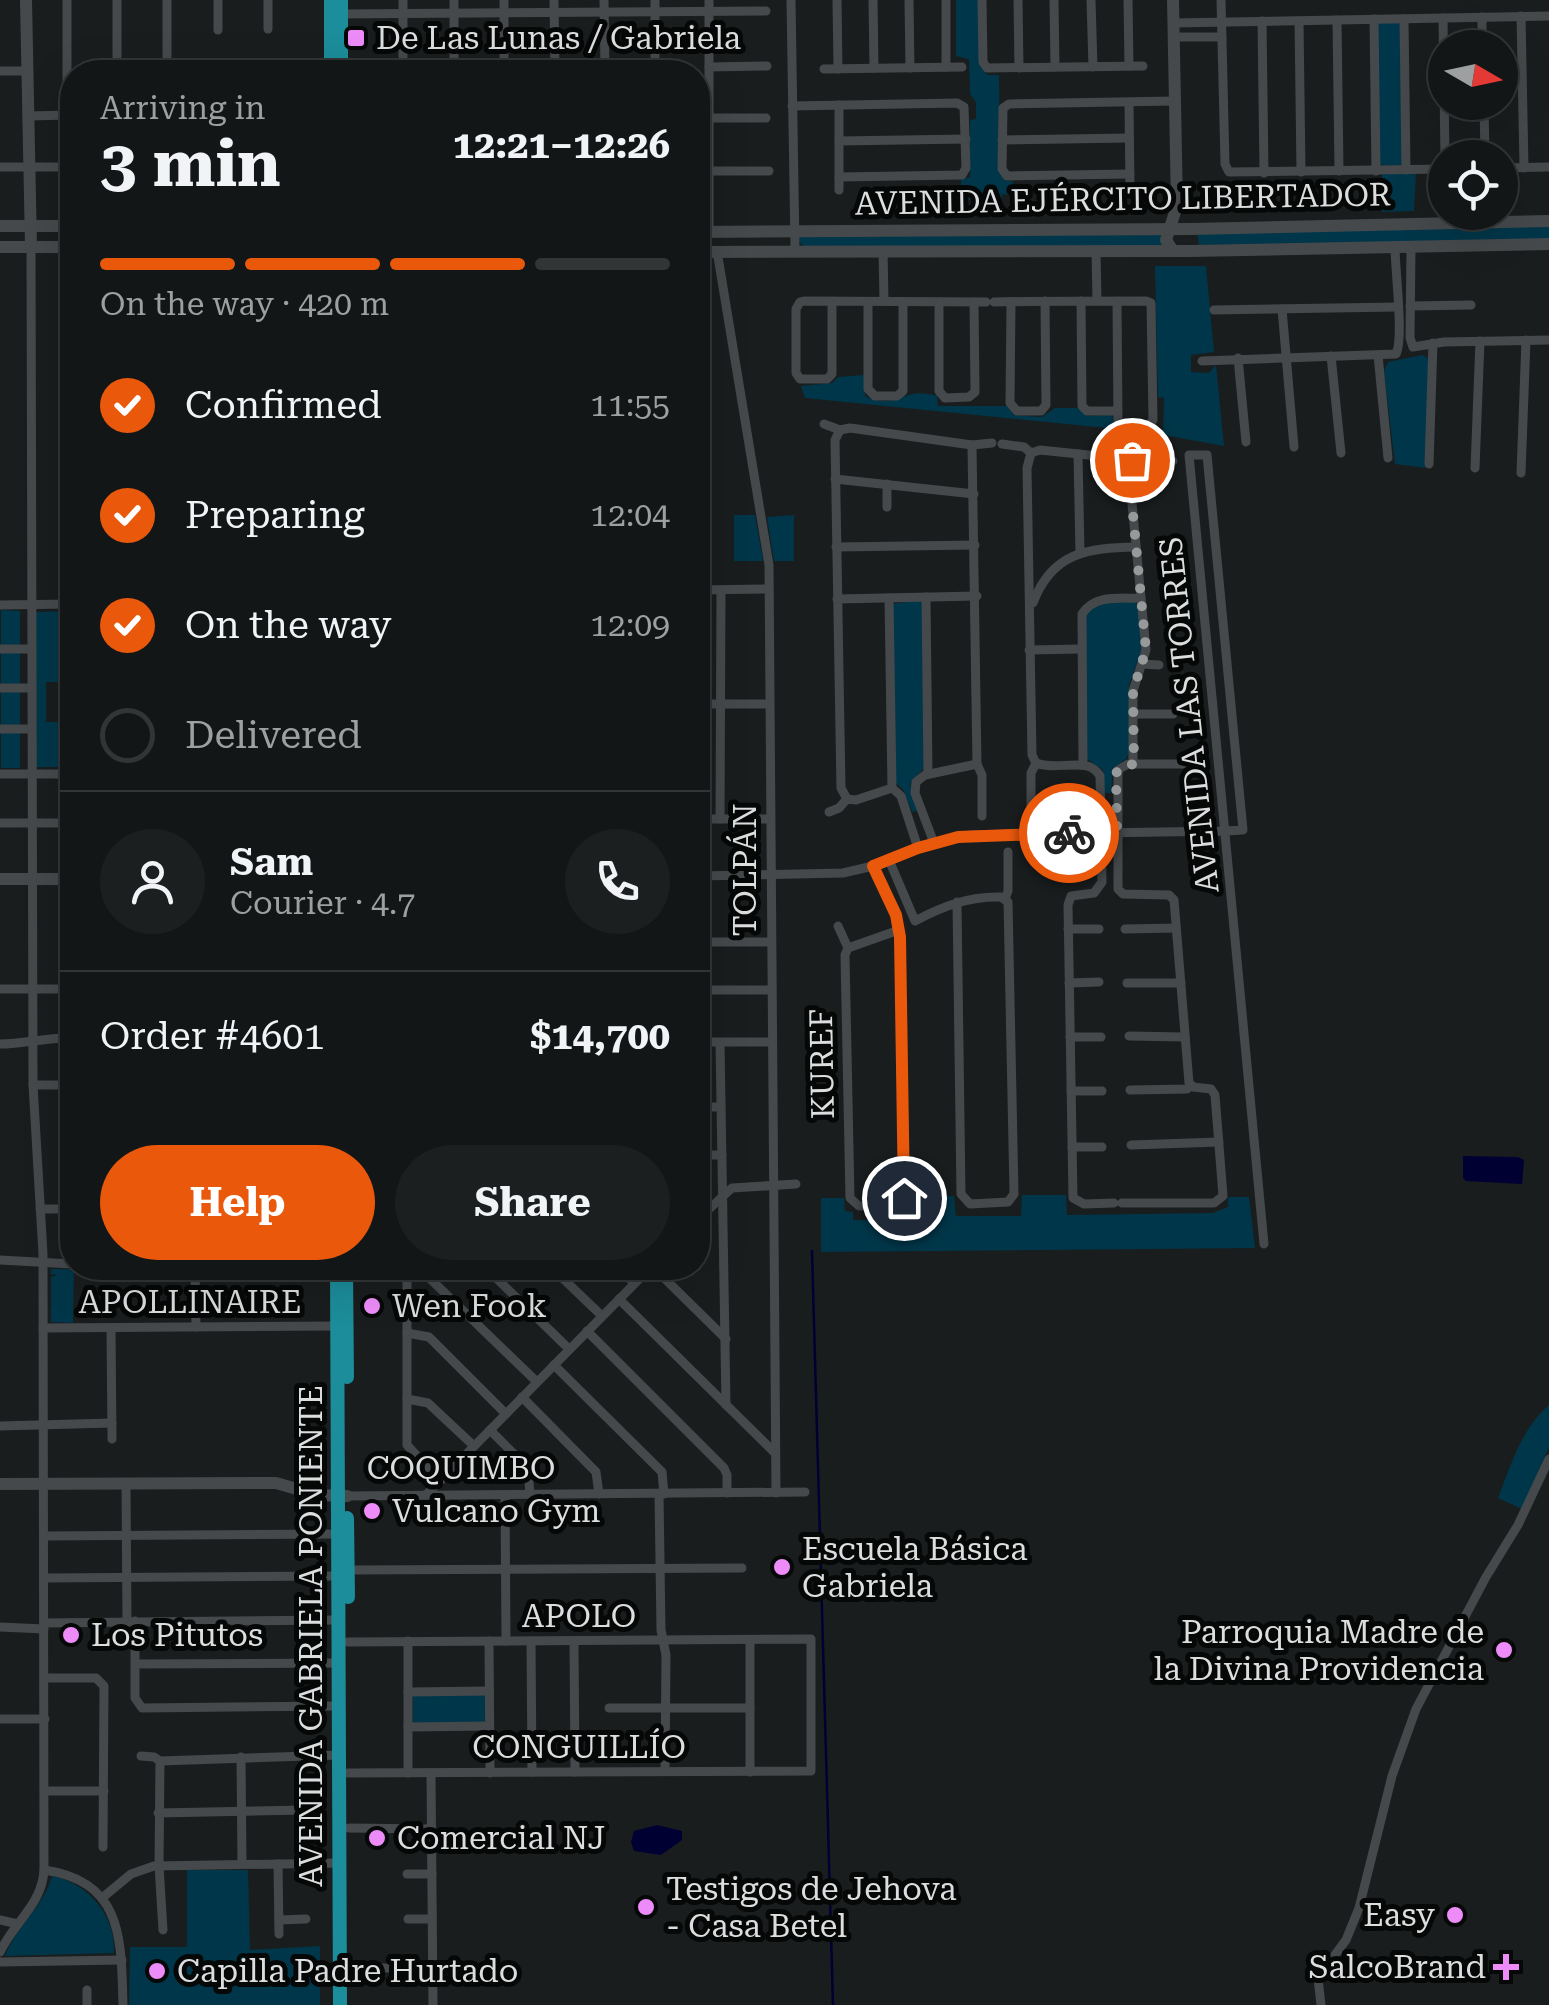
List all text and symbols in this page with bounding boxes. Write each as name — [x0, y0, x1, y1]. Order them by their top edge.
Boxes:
place label: De Las Lunas / Gabriela — [376, 19, 741, 57]
marker: De Las Lunas / Gabriela — [345, 27, 367, 49]
north arrow — [1428, 30, 1518, 120]
map controls — [1428, 30, 1518, 230]
text: Arriving in — [100, 89, 265, 127]
text: 12:21–12:26 — [453, 123, 670, 167]
text: 3 min — [100, 126, 281, 202]
button: locate — [1428, 140, 1518, 230]
street label: AVENIDA EJÉRCITO LIBERTADOR — [855, 175, 1391, 223]
text: On the way · 420 m — [100, 285, 389, 323]
icon: check — [100, 378, 155, 433]
text: Confirmed — [185, 383, 382, 427]
text: 11:55 — [590, 386, 670, 424]
pin — [1090, 418, 1175, 503]
icon: bag — [1105, 433, 1160, 488]
icon: check — [100, 488, 155, 543]
text: Preparing — [185, 493, 365, 537]
text: 12:04 — [590, 496, 670, 534]
street label: AVENIDA LAS TORRES — [1151, 535, 1227, 895]
icon: check — [100, 598, 155, 653]
text: On the way — [185, 603, 391, 647]
text: 12:09 — [590, 606, 670, 644]
text: Delivered — [185, 713, 362, 757]
courier — [1019, 783, 1119, 883]
street label: TOLPÁN — [726, 803, 764, 937]
icon: bike — [1042, 806, 1097, 861]
button: person — [100, 829, 205, 934]
button: phone — [565, 829, 670, 934]
text: Sam — [230, 840, 313, 884]
text: Courier · 4.7 — [230, 884, 415, 922]
street label: KUREF — [802, 1008, 842, 1120]
text: Order #4601 — [100, 1014, 325, 1058]
text: $14,700 — [530, 1014, 670, 1058]
button: Help — [100, 1145, 375, 1260]
button: Share — [395, 1145, 670, 1260]
pin — [862, 1156, 947, 1241]
icon: home — [877, 1171, 932, 1226]
street label: APOLLINAIRE — [78, 1283, 302, 1321]
place label: Wen Fook — [392, 1287, 547, 1325]
marker: Wen Fook — [361, 1295, 383, 1317]
street label: AVENIDA GABRIELA PONIENTE — [292, 1385, 330, 1887]
street label: COQUIMBO — [367, 1449, 555, 1487]
place label: Vulcano Gym — [392, 1492, 601, 1530]
marker: Vulcano Gym — [361, 1500, 383, 1522]
place label: Escuela Básica Gabriela — [802, 1530, 1028, 1605]
marker: Escuela Básica Gabriela — [771, 1556, 793, 1578]
street label: APOLO — [522, 1597, 636, 1635]
place label: Parroquia Madre de la Divina Providencia — [1154, 1613, 1484, 1688]
place label: Los Pitutos — [91, 1616, 263, 1654]
marker: Los Pitutos — [60, 1624, 82, 1646]
marker: Parroquia Madre de la Divina Providencia — [1493, 1639, 1515, 1661]
street label: CONGUILLÍO — [472, 1728, 686, 1766]
place label: Comercial NJ — [397, 1819, 605, 1857]
marker: Comercial NJ — [366, 1827, 388, 1849]
place label: Testigos de Jehova - Casa Betel — [666, 1870, 957, 1945]
marker: Testigos de Jehova - Casa Betel — [635, 1896, 657, 1918]
place label: Easy — [1363, 1896, 1435, 1934]
marker: Easy — [1444, 1904, 1466, 1926]
place label: SalcoBrand — [1308, 1948, 1486, 1986]
place label: Capilla Padre Hurtado — [177, 1952, 518, 1990]
marker: SalcoBrand — [1495, 1956, 1517, 1978]
marker: Capilla Padre Hurtado — [146, 1960, 168, 1982]

